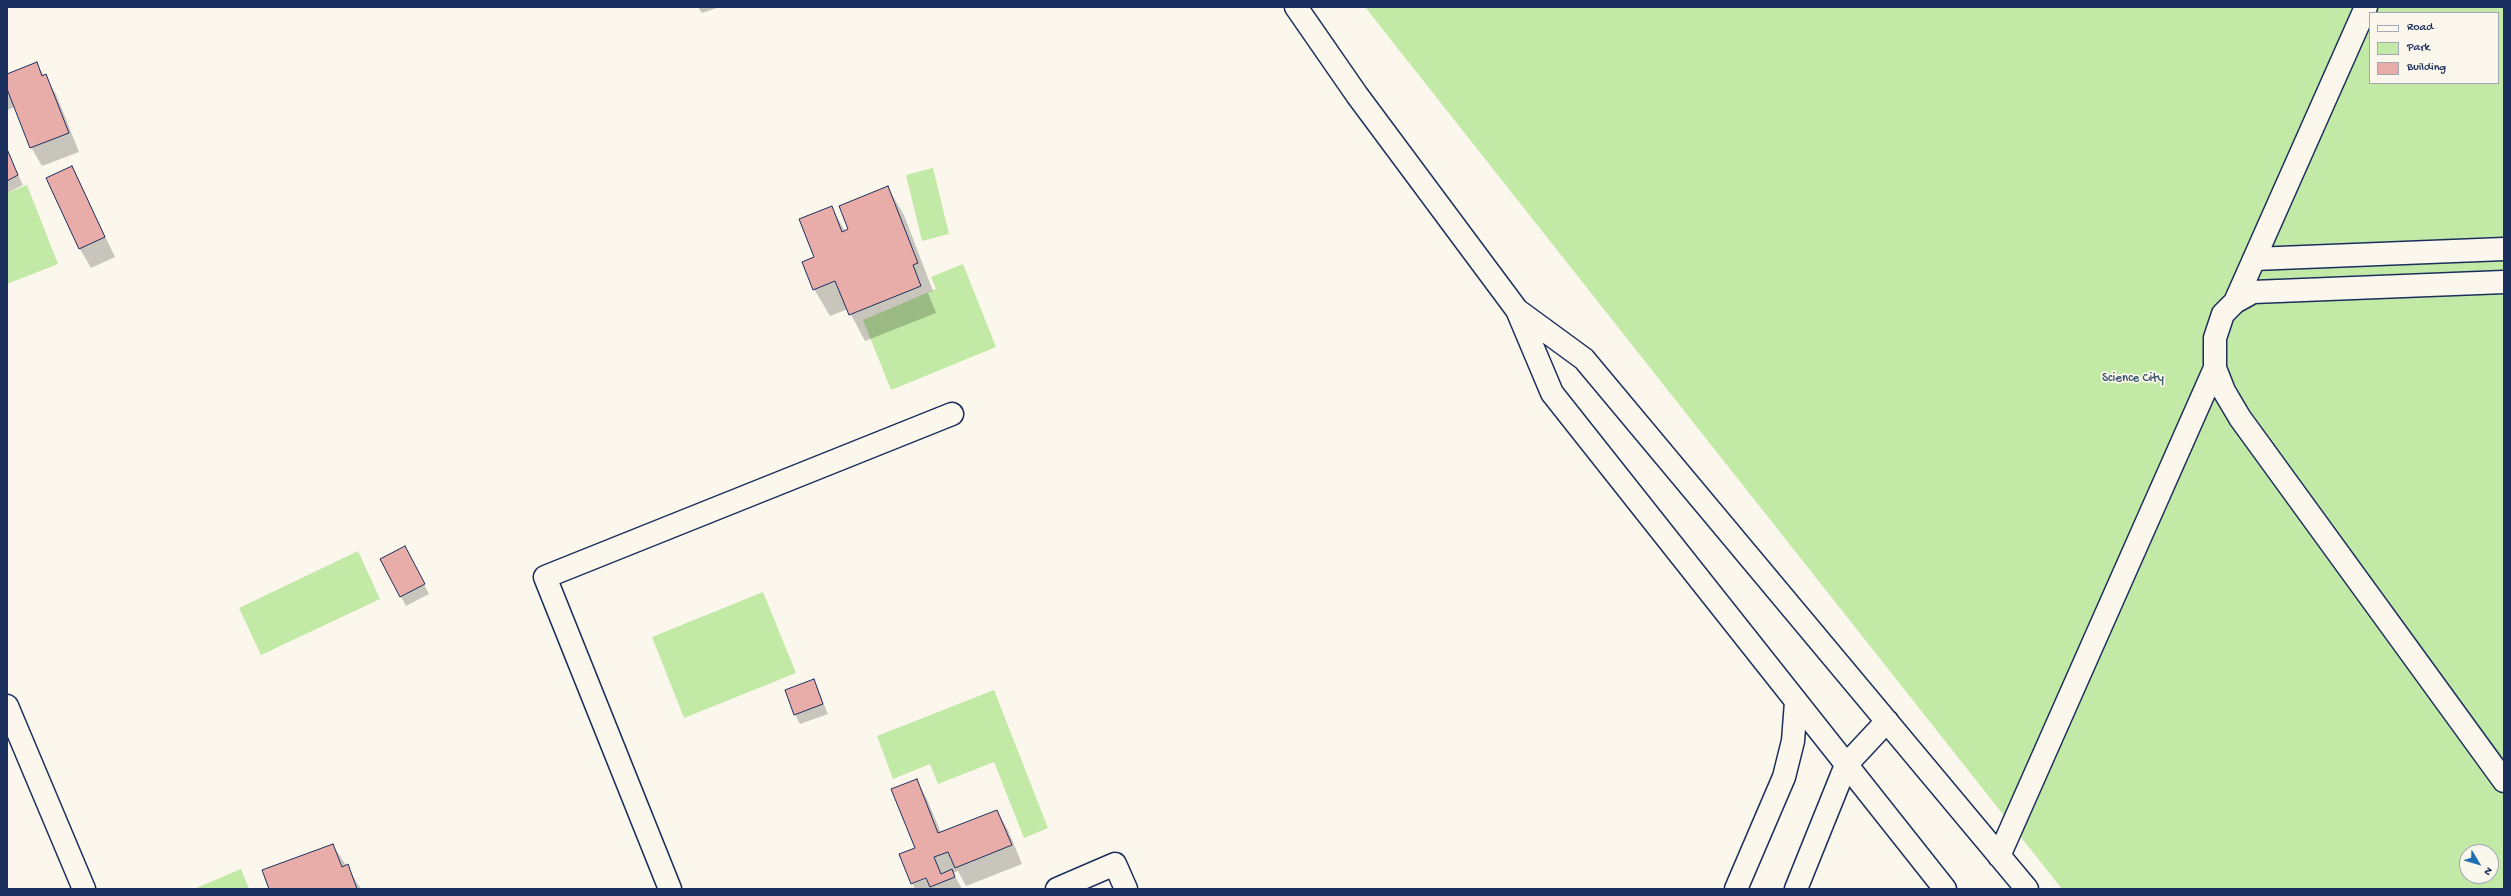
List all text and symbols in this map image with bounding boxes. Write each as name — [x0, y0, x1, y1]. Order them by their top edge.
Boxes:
legend — [2369, 12, 2499, 84]
text: Road — [2407, 21, 2433, 35]
text: Park — [2407, 41, 2430, 55]
text: Building — [2407, 61, 2446, 75]
park label: Science City — [2102, 371, 2164, 387]
north arrow — [2459, 844, 2499, 884]
text: N — [2481, 864, 2495, 877]

